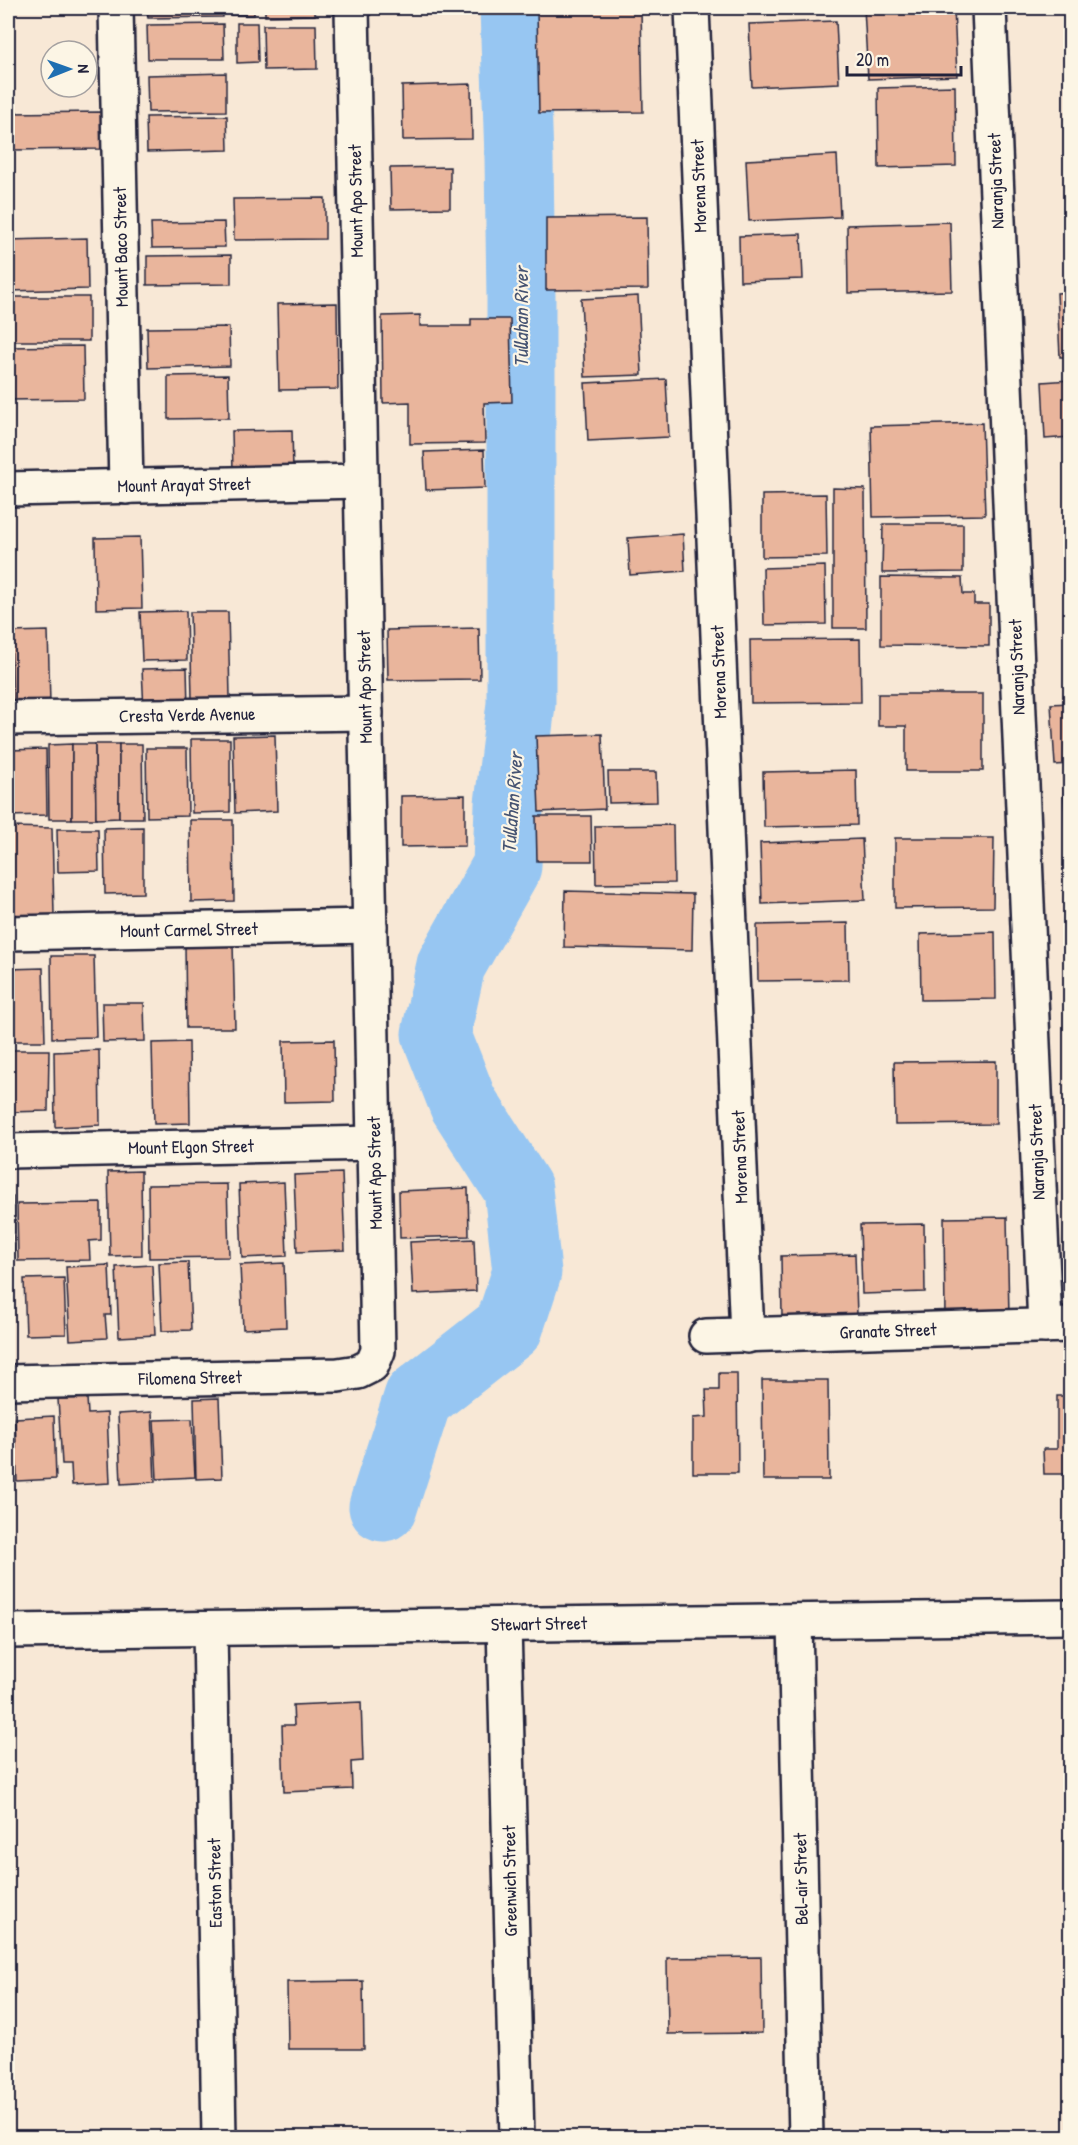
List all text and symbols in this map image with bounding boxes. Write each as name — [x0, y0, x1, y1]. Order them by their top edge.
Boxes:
north arrow — [39, 39, 99, 99]
scale bar — [847, 39, 961, 77]
text: 20 m — [856, 47, 889, 72]
text: N — [73, 64, 95, 74]
street label: Naranja Street — [981, 132, 1010, 229]
street label: Morena Street — [684, 138, 713, 233]
street label: Mount Apo Street — [342, 143, 369, 258]
street label: Mount Baco Street — [107, 186, 134, 307]
water label: Tullahan River — [507, 264, 534, 367]
street label: Mount Arayat Street — [117, 471, 252, 498]
street label: Naranja Street — [1002, 618, 1031, 715]
street label: Morena Street — [704, 624, 733, 719]
street label: Mount Apo Street — [351, 629, 378, 744]
street label: Cresta Verde Avenue — [119, 701, 255, 728]
water label: Tullahan River — [495, 749, 529, 854]
street label: Mount Carmel Street — [120, 916, 259, 943]
street label: Naranja Street — [1022, 1103, 1051, 1200]
street label: Morena Street — [725, 1109, 754, 1204]
street label: Mount Apo Street — [361, 1115, 388, 1230]
street label: Mount Elgon Street — [128, 1133, 255, 1160]
street label: Granate Street — [839, 1316, 938, 1345]
street label: Filomena Street — [137, 1364, 243, 1391]
street label: Stewart Street — [491, 1610, 588, 1637]
street label: Greenwich Street — [496, 1825, 523, 1937]
street label: Bel-air Street — [787, 1832, 814, 1925]
street label: Easton Street — [201, 1837, 228, 1928]

